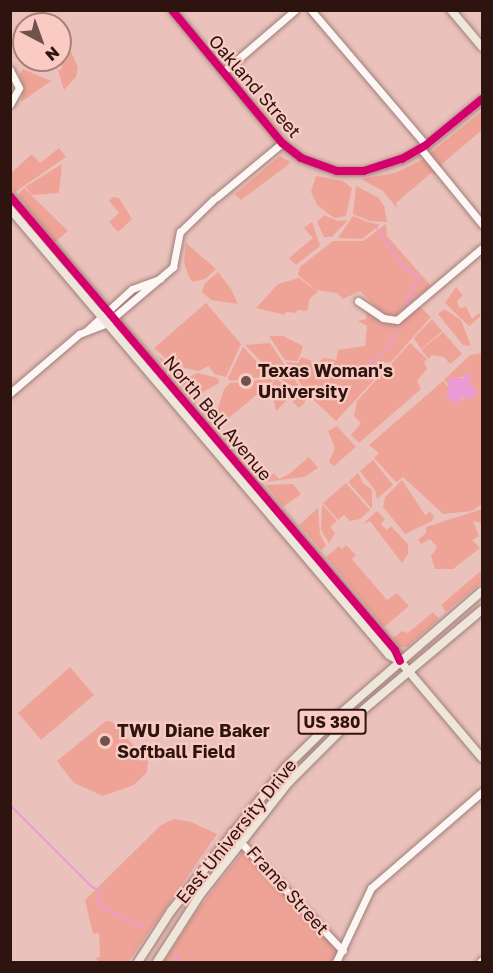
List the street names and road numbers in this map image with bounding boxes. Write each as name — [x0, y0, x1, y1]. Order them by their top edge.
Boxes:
street label: Oakland Street — [204, 30, 306, 142]
street label: North Bell Avenue — [159, 351, 277, 485]
road number: US 380 — [298, 709, 366, 735]
street label: East University Drive — [171, 754, 301, 908]
street label: Frame Street — [243, 841, 333, 939]

